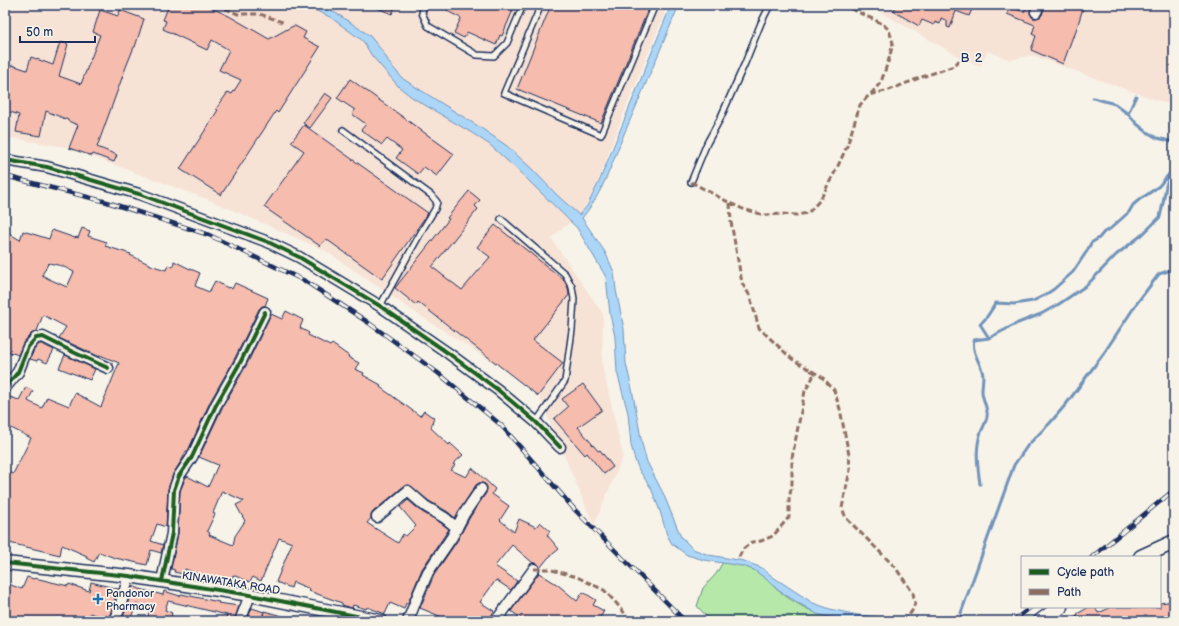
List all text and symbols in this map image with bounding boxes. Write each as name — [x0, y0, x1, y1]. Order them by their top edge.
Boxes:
scale bar — [20, 18, 95, 44]
text: 50 m — [26, 25, 53, 40]
district label: B 2 — [960, 50, 984, 66]
legend — [1021, 556, 1161, 608]
text: Cycle path — [1057, 565, 1114, 580]
street label: KINAWATAKA ROAD — [181, 569, 281, 597]
text: Path — [1057, 585, 1082, 600]
place label: Pandonor Pharmacy — [106, 587, 155, 613]
marker: Pandonor Pharmacy — [93, 594, 103, 604]

